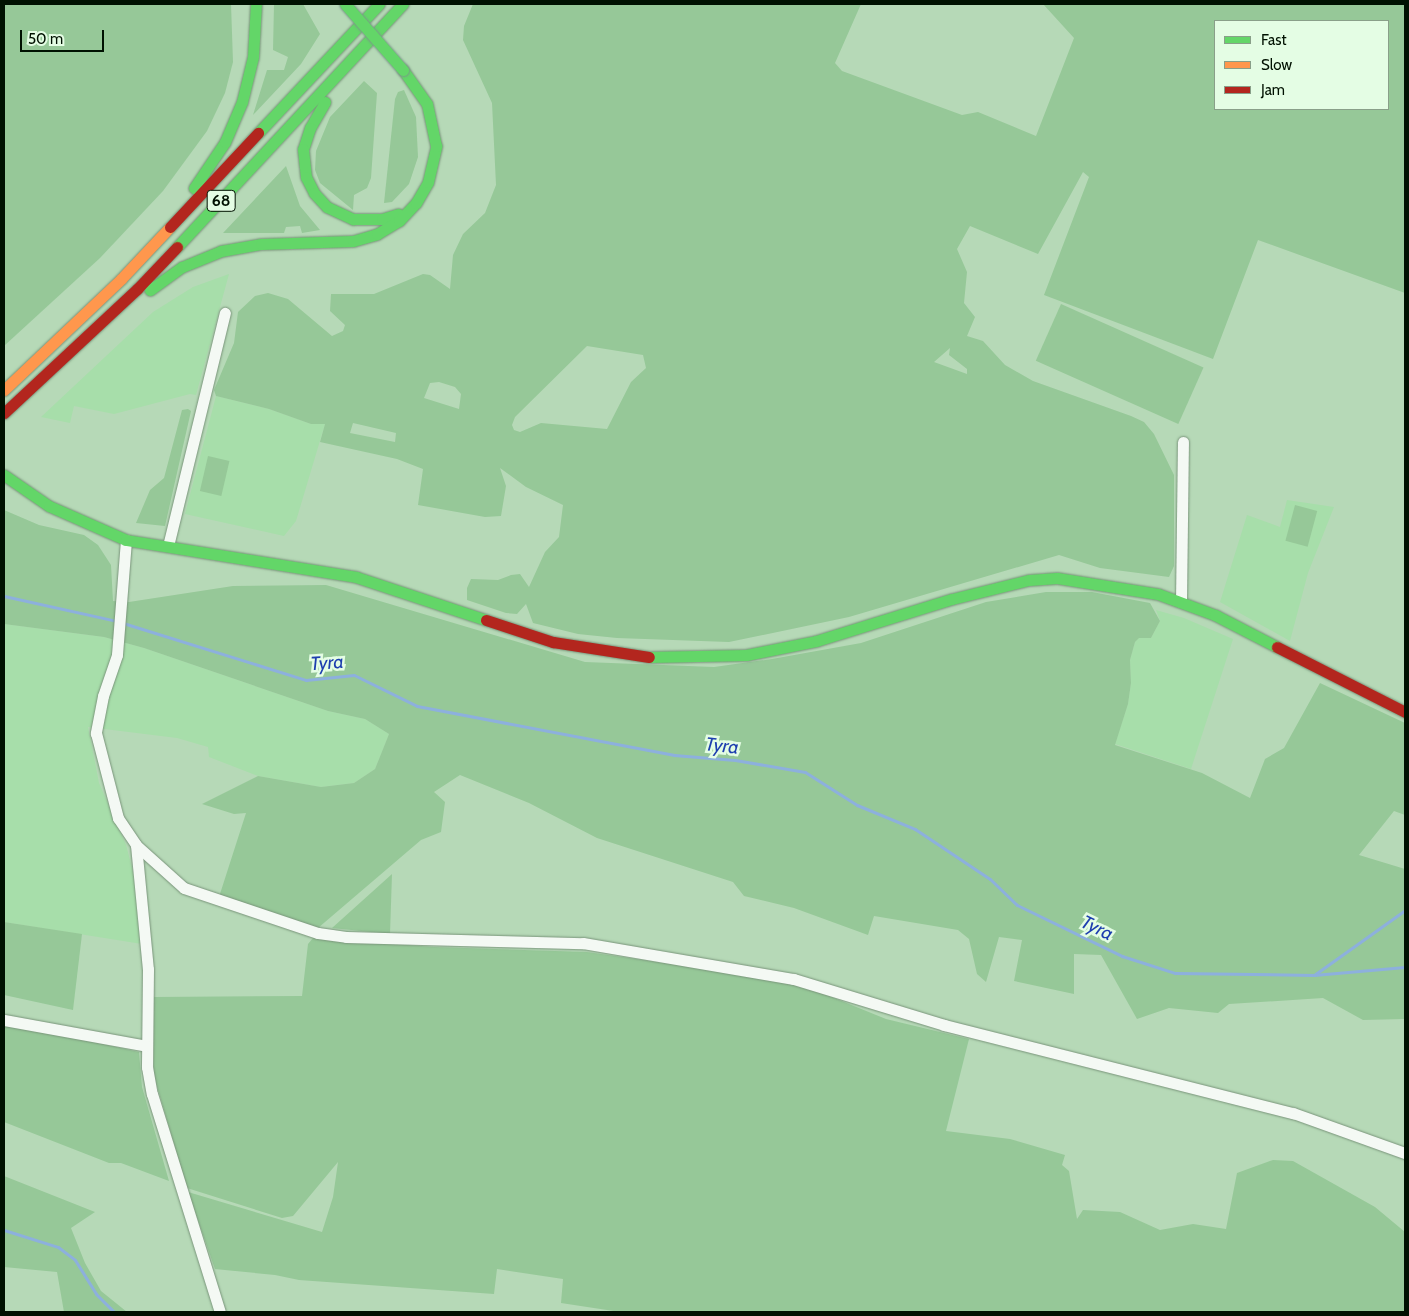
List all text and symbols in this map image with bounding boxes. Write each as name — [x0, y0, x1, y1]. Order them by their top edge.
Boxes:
scale bar — [22, 20, 106, 52]
legend — [1214, 20, 1389, 110]
text: 50 m — [28, 30, 63, 48]
text: Fast — [1261, 31, 1286, 49]
text: Slow — [1261, 56, 1292, 74]
text: Jam — [1261, 81, 1285, 99]
road number: 68 — [206, 188, 236, 215]
water label: Tyra — [310, 650, 344, 676]
water label: Tyra — [704, 733, 740, 759]
water label: Tyra — [1077, 910, 1117, 946]

